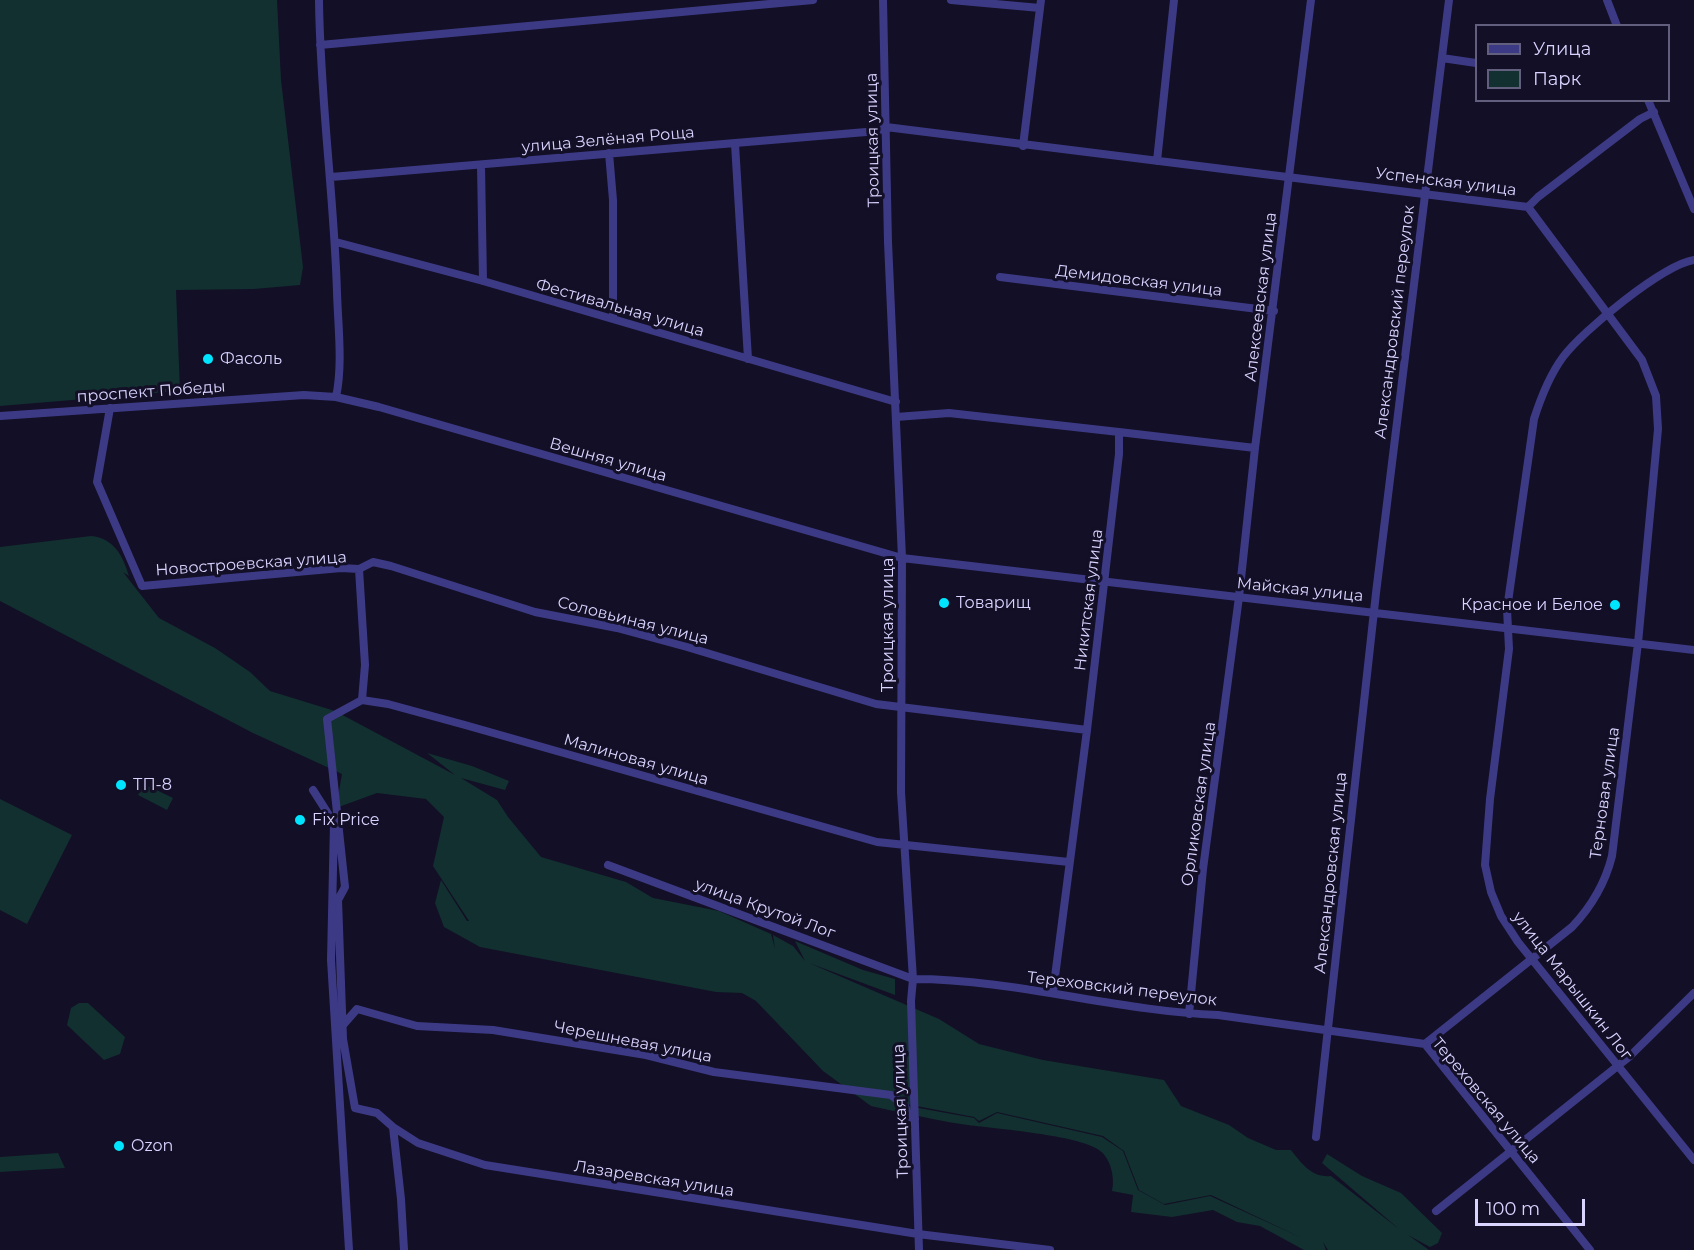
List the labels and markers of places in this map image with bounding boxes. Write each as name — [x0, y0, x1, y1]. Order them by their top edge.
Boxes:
place label: Фасоль — [220, 349, 282, 369]
marker: Фасоль — [201, 352, 215, 366]
place label: Товарищ — [956, 593, 1031, 613]
place label: Красное и Белое — [1461, 595, 1603, 615]
marker: Товарищ — [937, 596, 951, 610]
marker: Красное и Белое — [1608, 598, 1622, 612]
place label: ТП-8 — [133, 775, 172, 795]
marker: ТП-8 — [114, 778, 128, 792]
place label: Fix Price — [312, 810, 379, 830]
marker: Fix Price — [293, 813, 307, 827]
place label: Ozon — [131, 1136, 173, 1156]
marker: Ozon — [112, 1139, 126, 1153]

